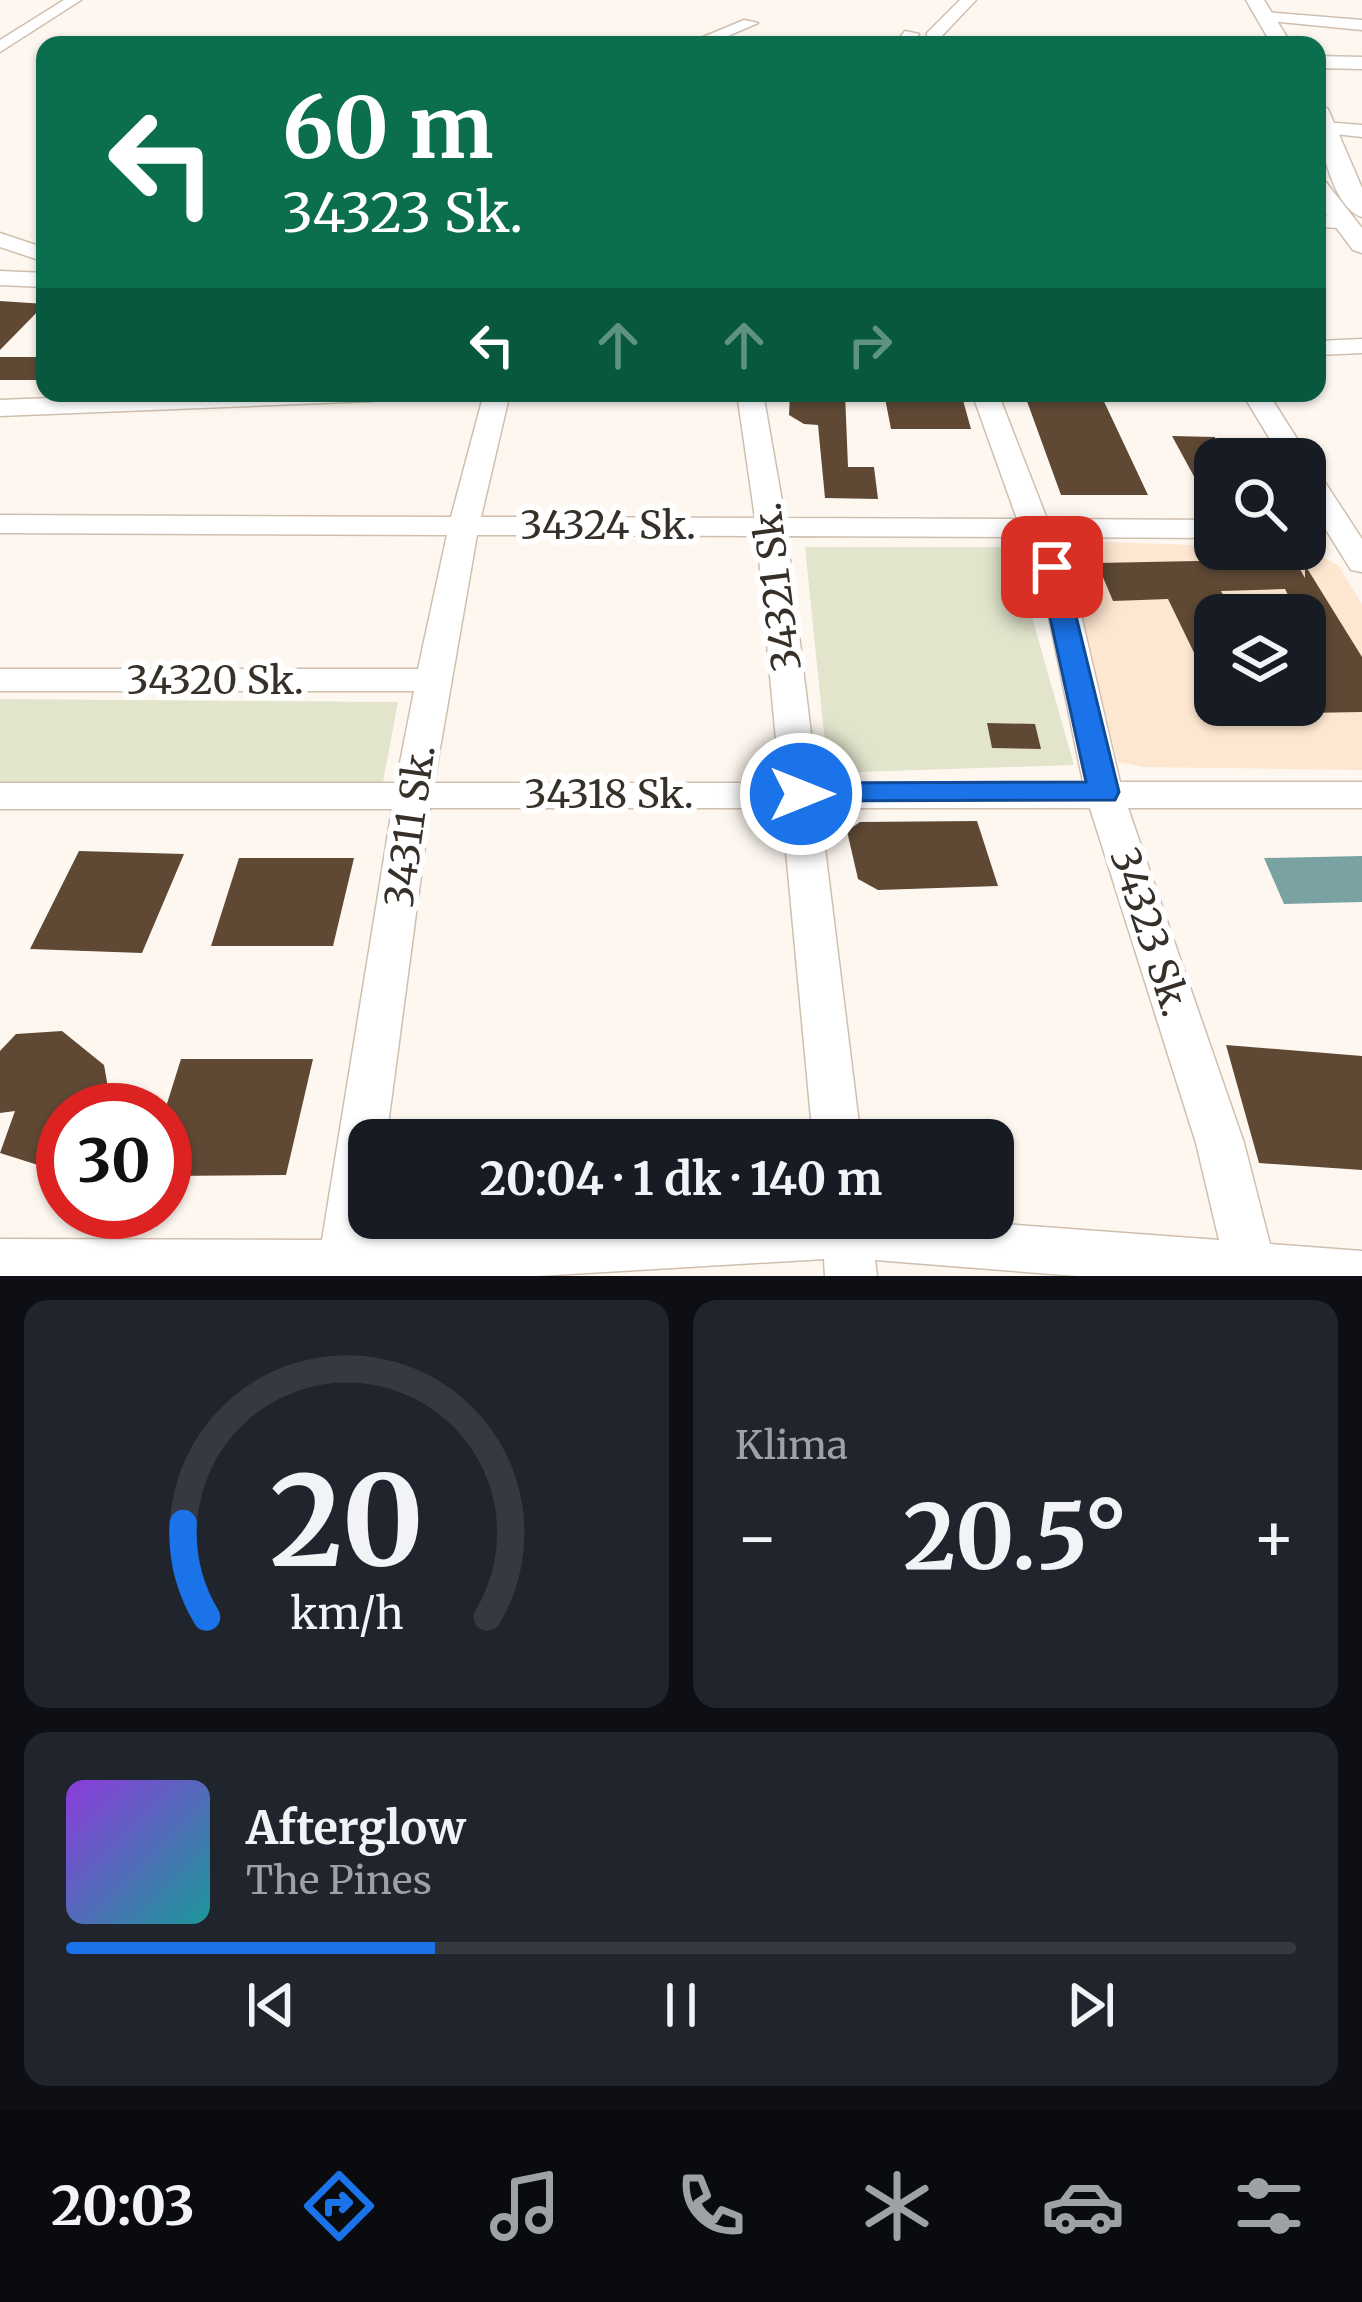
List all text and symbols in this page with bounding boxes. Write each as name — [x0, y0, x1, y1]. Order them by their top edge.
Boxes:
text: 60 m — [282, 75, 493, 181]
icon: left — [84, 84, 240, 240]
text: 34323 Sk. — [282, 179, 523, 247]
icon: left — [459, 312, 525, 378]
icon: ahead — [585, 312, 651, 378]
icon: ahead — [711, 312, 777, 378]
icon: right — [837, 312, 903, 378]
map controls — [1194, 438, 1326, 726]
button: search — [1194, 438, 1326, 570]
street label: 34321 Sk. — [742, 500, 812, 674]
street label: 34324 Sk. — [520, 501, 696, 550]
pin — [1001, 516, 1103, 618]
icon: arrive — [1019, 534, 1085, 600]
button: layers — [1194, 594, 1326, 726]
street label: 34320 Sk. — [126, 656, 304, 705]
position arrow — [738, 731, 864, 857]
street label: 34311 Sk. — [374, 742, 446, 910]
street label: 34318 Sk. — [524, 770, 694, 819]
street label: 34323 Sk. — [1100, 842, 1200, 1022]
speed limit sign: 30 — [36, 1083, 192, 1239]
text: 20:04 · 1 dk · 140 m — [480, 1151, 882, 1207]
text: Klima — [735, 1421, 848, 1470]
text: 20 — [269, 1443, 424, 1600]
text: 20.5° — [903, 1480, 1128, 1594]
text: − — [735, 1496, 779, 1579]
text: + — [1252, 1496, 1296, 1579]
text: km/h — [290, 1587, 403, 1641]
text: Afterglow — [246, 1800, 466, 1856]
text: The Pines — [246, 1856, 432, 1905]
icon: previous — [238, 1972, 304, 2038]
icon: pause — [648, 1972, 714, 2038]
icon: next — [1058, 1972, 1124, 2038]
icon: directions — [297, 2164, 381, 2248]
icon: music — [483, 2164, 567, 2248]
icon: phone — [669, 2164, 753, 2248]
icon: climate — [855, 2164, 939, 2248]
icon: car — [1041, 2164, 1125, 2248]
icon: filters — [1227, 2164, 1311, 2248]
text: 20:03 — [51, 2172, 195, 2240]

